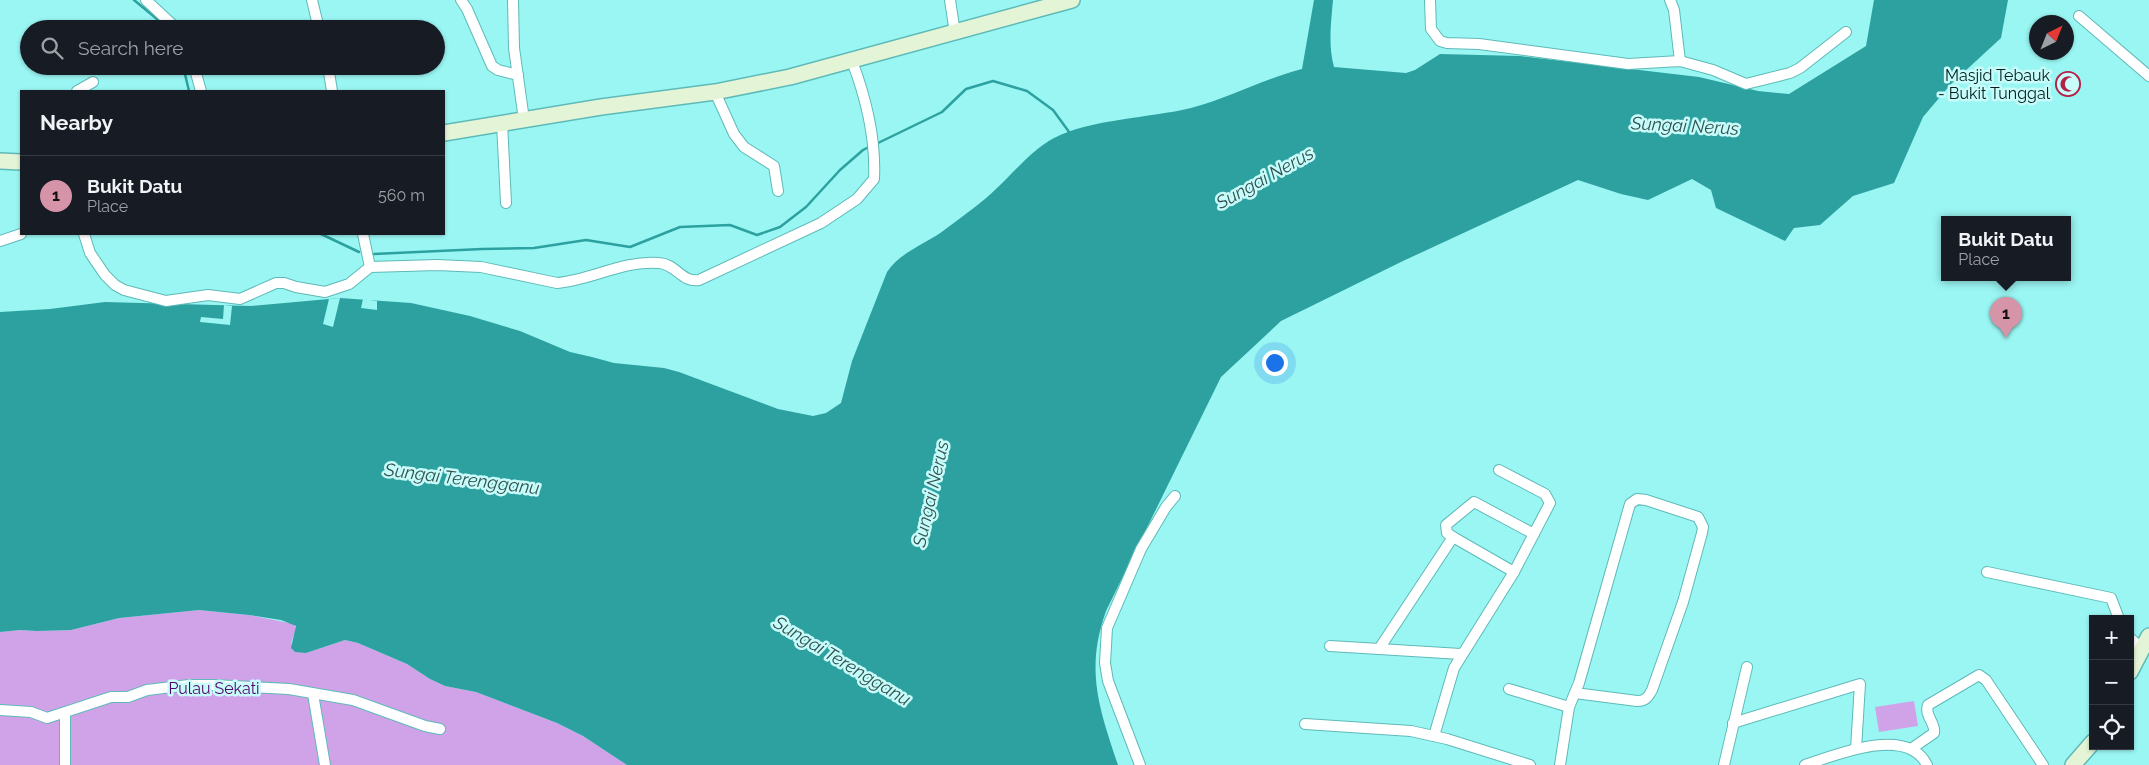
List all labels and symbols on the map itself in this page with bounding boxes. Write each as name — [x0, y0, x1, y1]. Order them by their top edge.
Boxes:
north arrow — [2029, 15, 2074, 60]
place label: Masjid Tebauk - Bukit Tunggal — [1938, 66, 2051, 103]
mosque icon: Masjid Tebauk - Bukit Tunggal — [2055, 71, 2081, 97]
water label: Sungai Nerus — [1629, 112, 1740, 139]
water label: Sungai Nerus — [1212, 142, 1318, 213]
pin: 1 — [1990, 297, 2022, 338]
your location — [1262, 350, 1288, 376]
water label: Sungai Nerus — [908, 438, 953, 550]
water label: Sungai Terengganu — [382, 458, 541, 498]
water label: Sungai Terengganu — [769, 611, 915, 710]
park label: Pulau Sekati — [168, 679, 260, 698]

